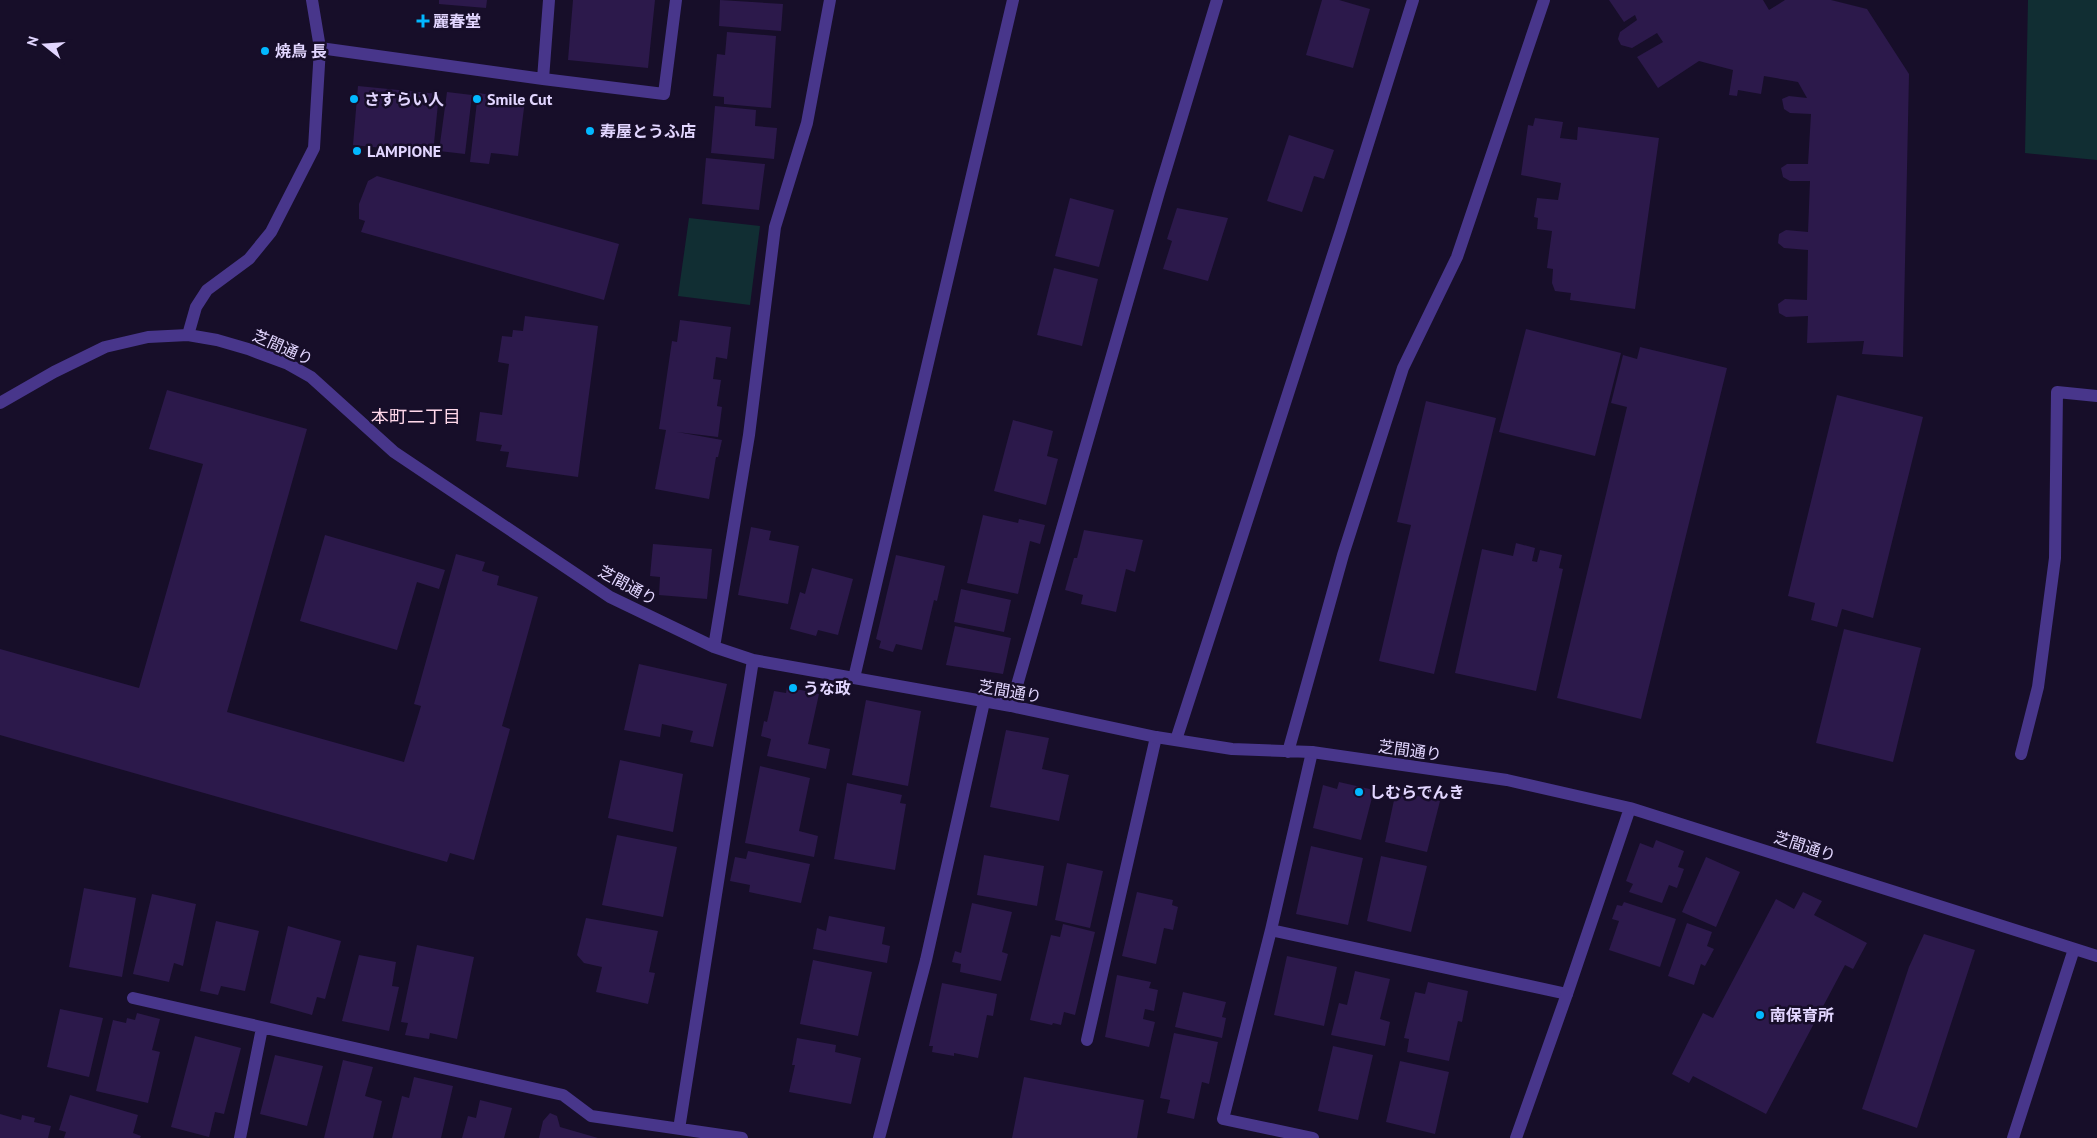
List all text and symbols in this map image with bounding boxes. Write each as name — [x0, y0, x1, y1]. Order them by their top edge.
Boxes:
place label: 麗春堂 — [433, 11, 481, 31]
marker: 麗春堂 — [417, 15, 429, 27]
north arrow — [20, 20, 70, 70]
text: N — [23, 34, 43, 48]
place label: 焼鳥 長 — [275, 41, 327, 61]
marker: 焼鳥 長 — [259, 45, 271, 57]
place label: さすらい人 — [364, 89, 444, 109]
place label: Smile Cut — [487, 89, 553, 109]
marker: さすらい人 — [348, 93, 360, 105]
marker: Smile Cut — [471, 93, 483, 105]
place label: 寿屋とうふ店 — [600, 121, 696, 141]
marker: 寿屋とうふ店 — [584, 125, 596, 137]
place label: LAMPIONE — [367, 141, 441, 161]
marker: LAMPIONE — [351, 145, 363, 157]
street label: 芝間通り — [250, 325, 316, 369]
district label: 本町二丁目 — [371, 405, 461, 428]
street label: 芝間通り — [595, 561, 661, 609]
street label: 芝間通り — [977, 676, 1043, 706]
place label: うな政 — [803, 678, 851, 698]
marker: うな政 — [787, 682, 799, 694]
street label: 芝間通り — [1377, 736, 1443, 764]
place label: しむらでんき — [1369, 782, 1465, 802]
marker: しむらでんき — [1353, 786, 1365, 798]
street label: 芝間通り — [1771, 827, 1839, 865]
place label: 南保育所 — [1770, 1005, 1834, 1025]
marker: 南保育所 — [1754, 1009, 1766, 1021]

